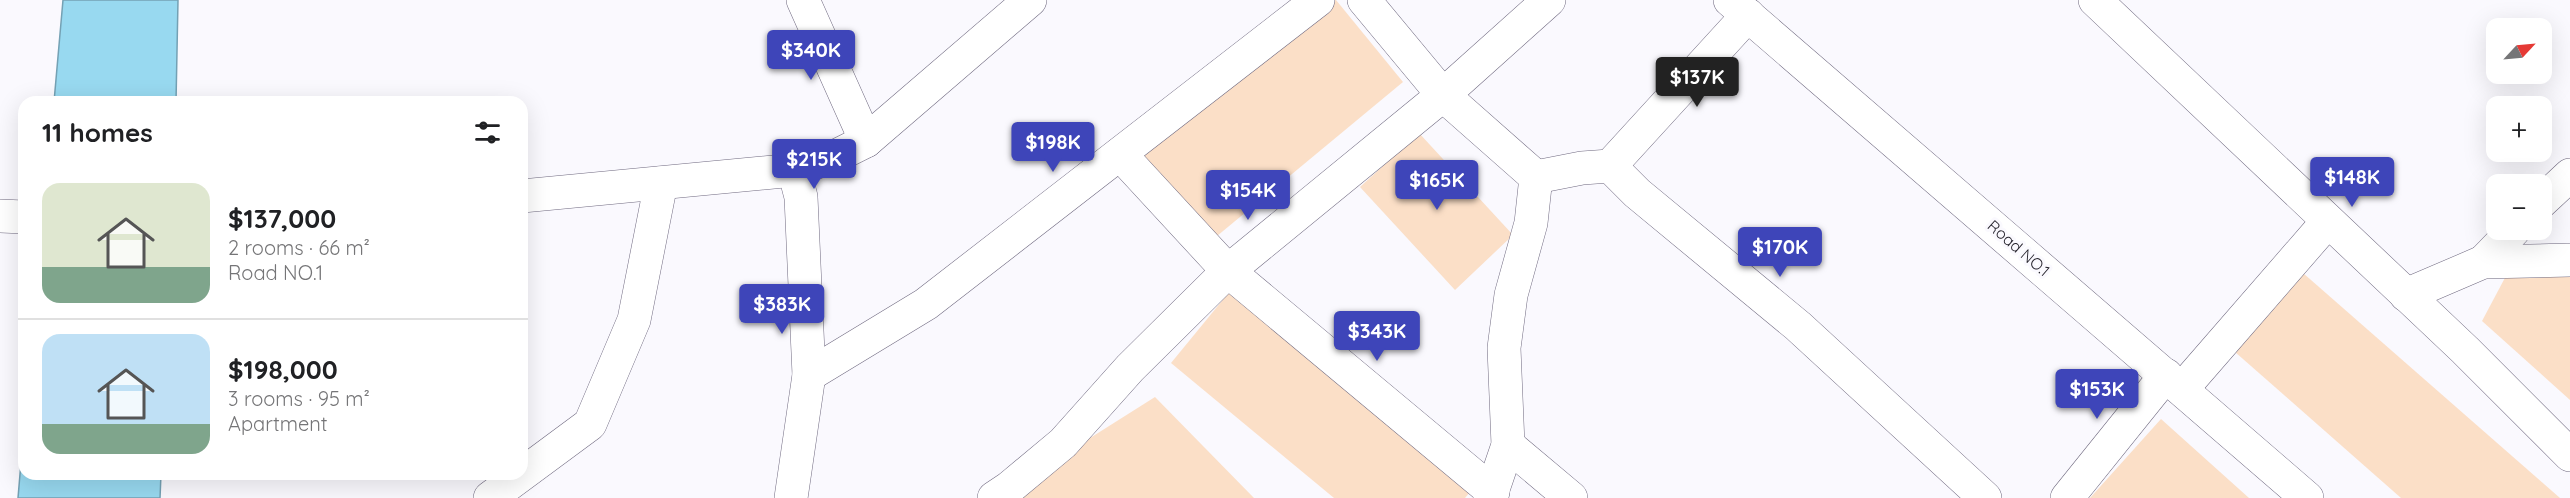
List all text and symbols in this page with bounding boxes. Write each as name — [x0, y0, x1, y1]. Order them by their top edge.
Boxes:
north arrow — [2486, 18, 2552, 84]
map controls — [2486, 18, 2552, 240]
pin: $340K — [769, 30, 853, 81]
text: $340K — [781, 37, 841, 62]
pin: $137K — [1655, 57, 1739, 108]
text: $137K — [1670, 64, 1724, 89]
button: + — [2486, 96, 2552, 162]
text: 11 homes — [42, 116, 153, 149]
icon: filters — [471, 116, 504, 149]
pin: $198K — [1011, 122, 1095, 173]
text: $198K — [1025, 129, 1081, 154]
pin: $215K — [772, 139, 856, 190]
text: $215K — [786, 146, 842, 171]
pin: $148K — [2310, 157, 2394, 208]
pin: $165K — [1395, 160, 1479, 211]
text: $148K — [2324, 164, 2380, 189]
text: $165K — [1409, 167, 1465, 192]
pin: $154K — [1206, 170, 1290, 221]
button: − — [2486, 174, 2552, 240]
text: $154K — [1220, 177, 1276, 202]
text: $137,000 — [228, 202, 336, 235]
icon: home — [90, 207, 162, 279]
street label: Road NO.1 — [1984, 215, 2054, 281]
pin: $170K — [1738, 227, 1822, 278]
text: $170K — [1752, 234, 1808, 259]
text: 2 rooms · 66 m² — [228, 235, 370, 260]
text: Road NO.1 — [228, 260, 323, 285]
pin: $383K — [740, 284, 824, 335]
text: $383K — [753, 291, 811, 316]
pin: $343K — [1335, 311, 1419, 362]
text: $343K — [1348, 318, 1406, 343]
text: $198,000 — [228, 353, 338, 386]
icon: home — [90, 358, 162, 430]
pin: $153K — [2055, 369, 2139, 420]
text: $153K — [2069, 376, 2125, 401]
text: 3 rooms · 95 m² — [228, 386, 370, 411]
text: Apartment — [228, 411, 328, 436]

